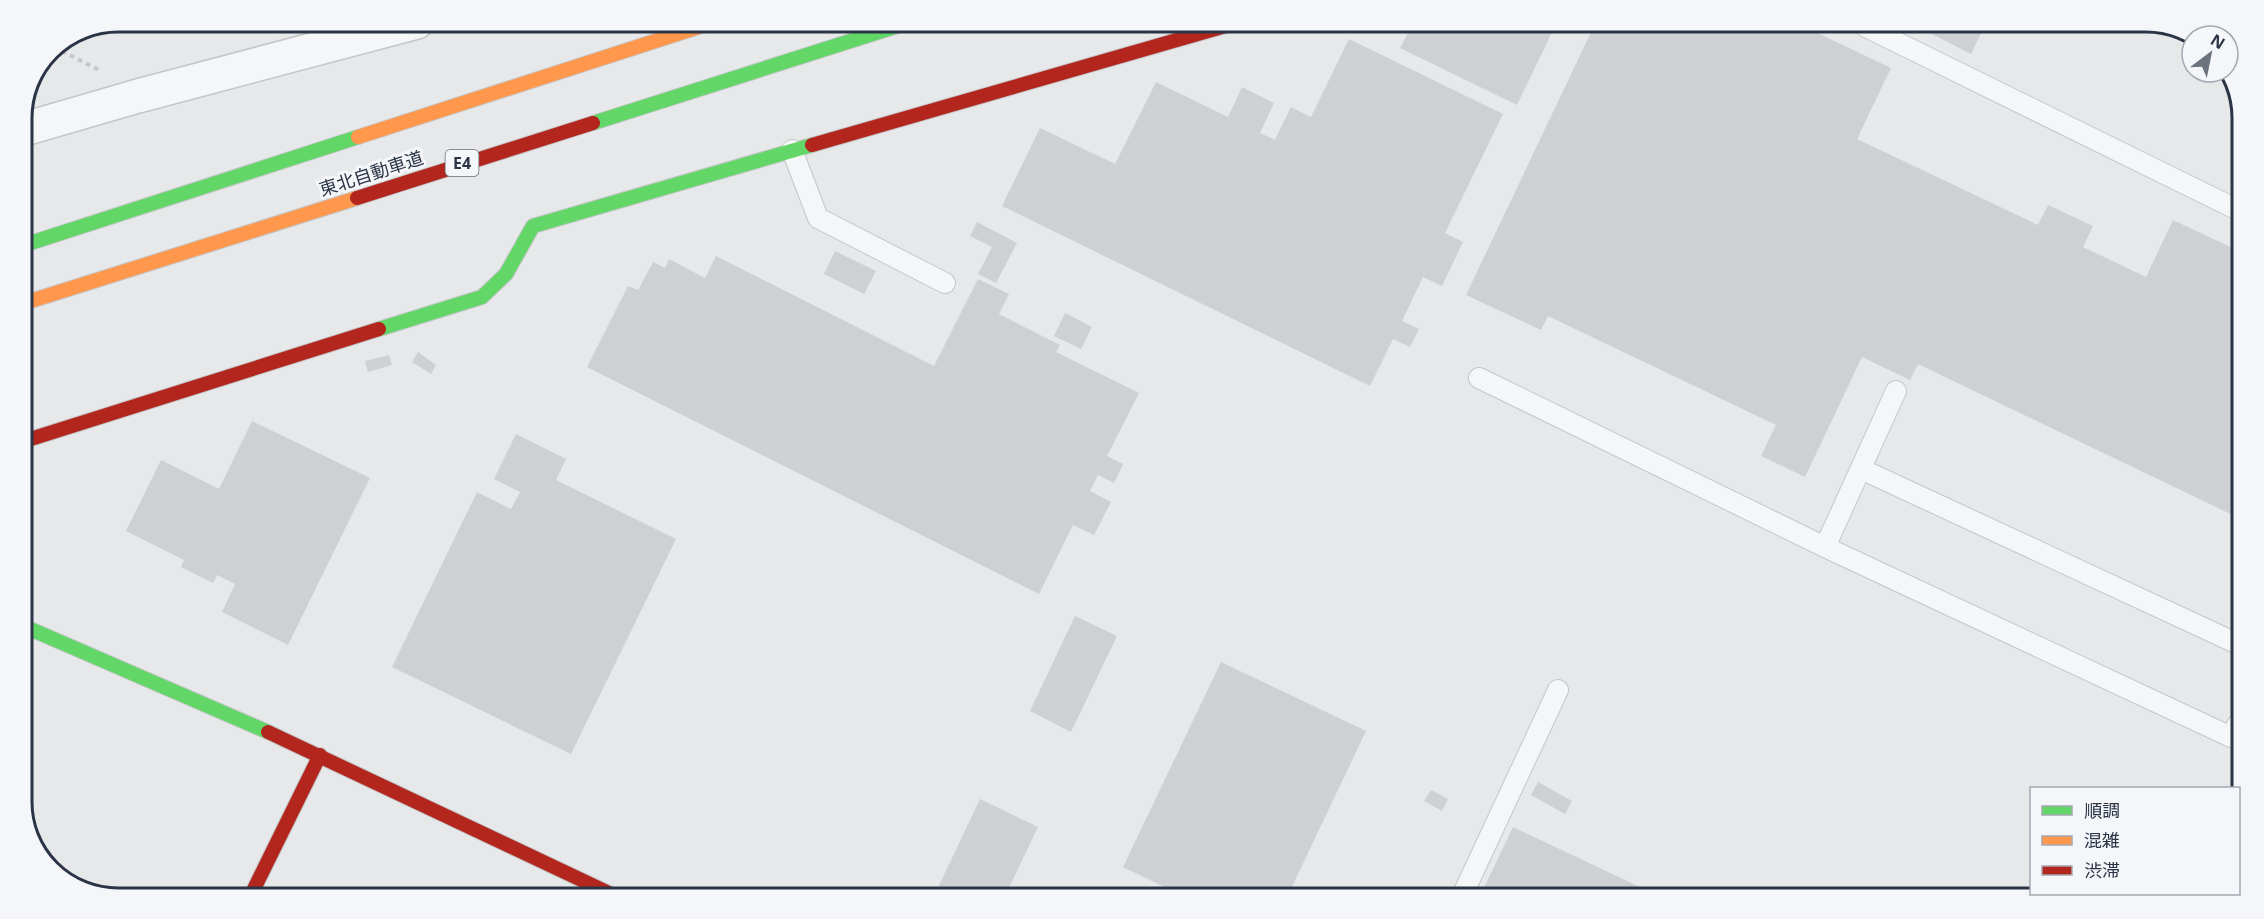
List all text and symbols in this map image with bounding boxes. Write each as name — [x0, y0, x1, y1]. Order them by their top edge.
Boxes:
north arrow — [2180, 24, 2240, 84]
text: N — [2207, 29, 2229, 54]
street label: 東北自動車道 — [316, 145, 426, 201]
road number: E4 — [446, 150, 478, 176]
legend — [2030, 787, 2240, 895]
text: 順調 — [2084, 798, 2120, 822]
text: 混雑 — [2084, 828, 2120, 852]
text: 渋滞 — [2084, 858, 2120, 882]

